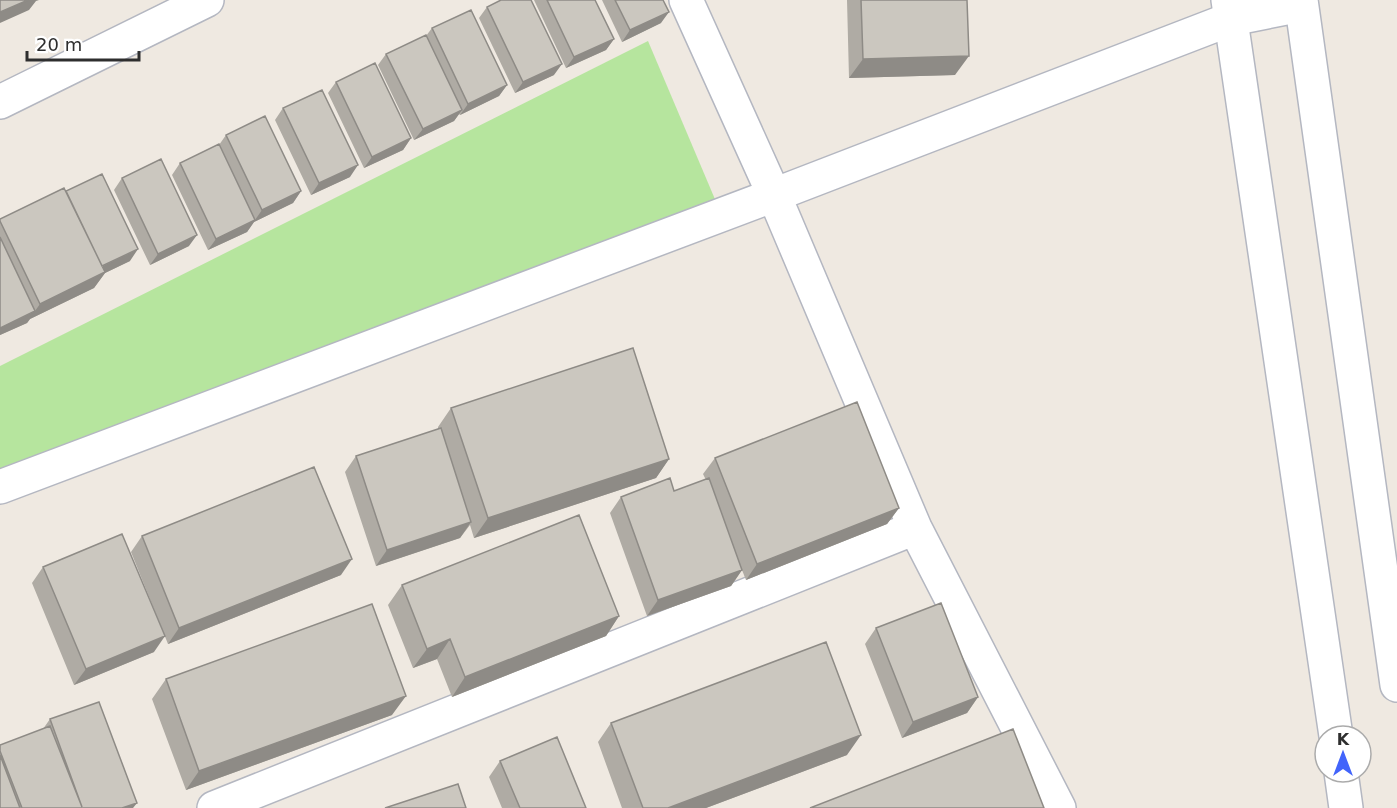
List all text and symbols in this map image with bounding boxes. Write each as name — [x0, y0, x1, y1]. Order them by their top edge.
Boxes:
scale bar — [27, 24, 140, 62]
text: 20 m — [36, 34, 82, 55]
north arrow — [1313, 724, 1373, 784]
text: K — [1337, 730, 1350, 749]

